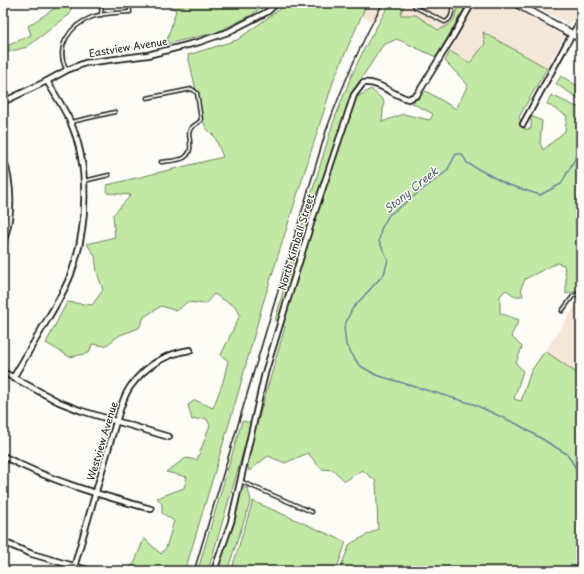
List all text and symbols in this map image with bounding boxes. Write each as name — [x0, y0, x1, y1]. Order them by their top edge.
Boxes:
street label: Eastview Avenue — [88, 33, 169, 60]
water label: Stony Creek — [380, 162, 442, 217]
street label: North Kimball Street — [274, 192, 317, 292]
street label: Westview Avenue — [82, 399, 121, 482]

